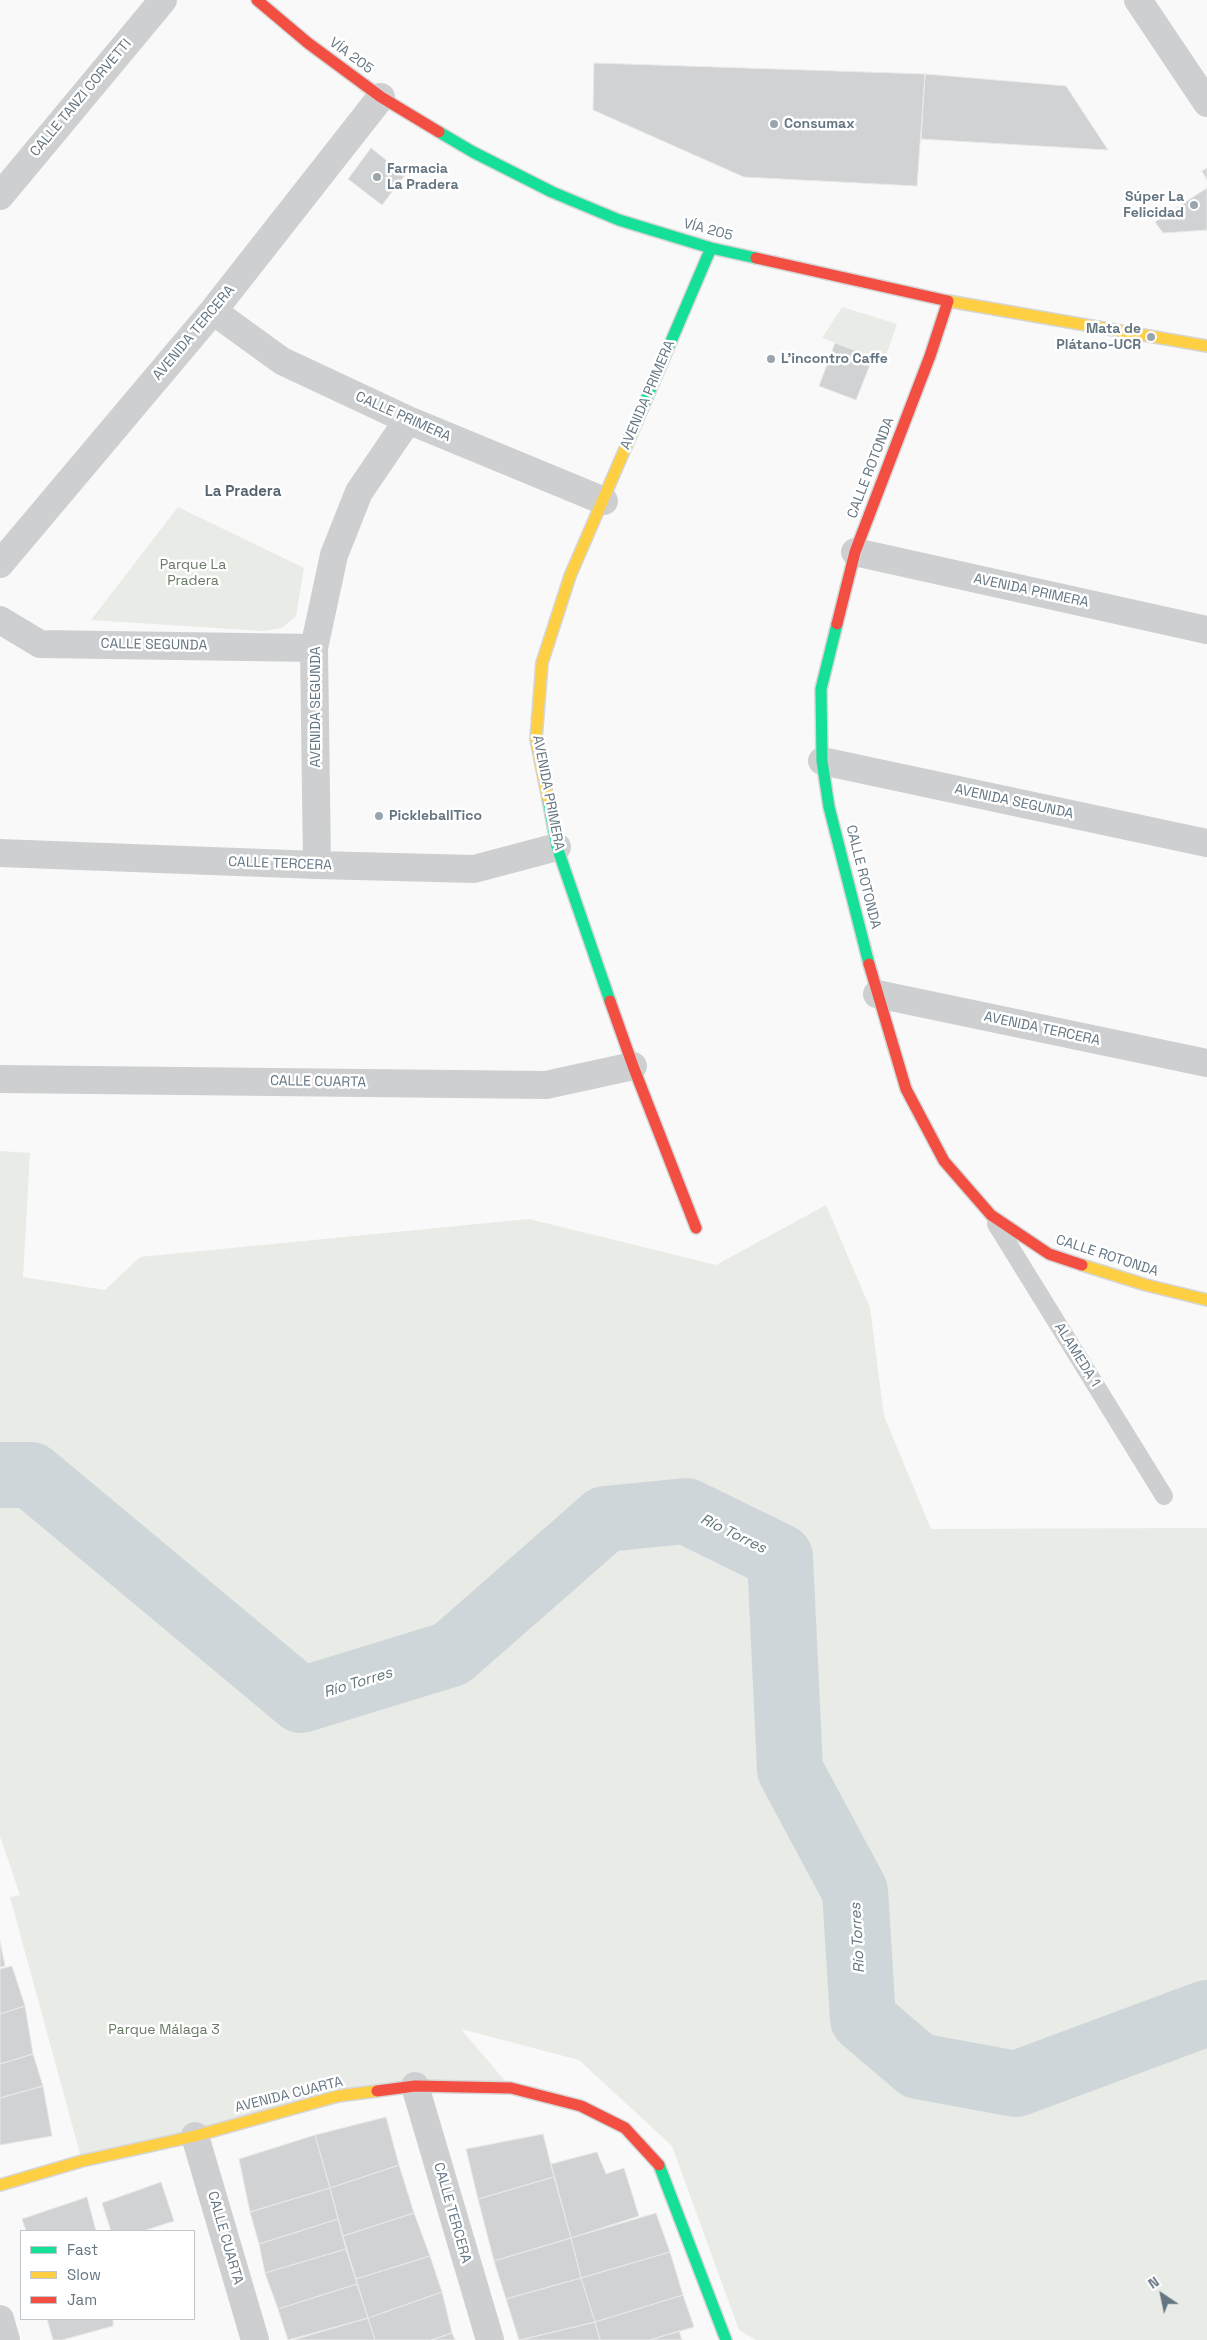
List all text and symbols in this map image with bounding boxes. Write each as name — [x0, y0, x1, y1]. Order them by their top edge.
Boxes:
street label: VÍA 205 — [326, 34, 376, 78]
street label: CALLE TANZI CORVETTI — [27, 36, 135, 160]
place label: Consumax — [784, 116, 855, 132]
marker: Consumax — [768, 118, 780, 130]
place label: Farmacia La Pradera — [387, 161, 458, 193]
marker: Farmacia La Pradera — [371, 171, 383, 183]
place label: Súper La Felicidad — [1123, 189, 1184, 222]
marker: Súper La Felicidad — [1188, 199, 1200, 211]
street label: VÍA 205 — [682, 215, 734, 245]
street label: AVENIDA TERCERA — [150, 282, 238, 384]
place label: Mata de Plátano-UCR — [1056, 321, 1141, 354]
marker: Mata de Plátano-UCR — [1145, 331, 1157, 343]
street label: AVENIDA PRIMERA — [617, 338, 679, 452]
place label: L'incontro Caffe — [781, 351, 888, 367]
marker: L'incontro Caffe — [765, 353, 777, 365]
street label: CALLE PRIMERA — [353, 388, 453, 446]
street label: CALLE ROTONDA — [844, 415, 898, 521]
district label: La Pradera — [205, 483, 281, 501]
park label: Parque La Pradera — [160, 557, 226, 590]
street label: AVENIDA PRIMERA — [972, 571, 1090, 611]
street label: CALLE SEGUNDA — [100, 636, 208, 654]
street label: AVENIDA SEGUNDA — [308, 646, 324, 768]
street label: AVENIDA PRIMERA — [529, 734, 567, 852]
street label: AVENIDA SEGUNDA — [953, 781, 1075, 823]
place label: PickleballTico — [389, 808, 482, 824]
marker: PickleballTico — [373, 810, 385, 822]
street label: CALLE ROTONDA — [842, 823, 884, 931]
street label: CALLE TERCERA — [228, 854, 332, 874]
street label: AVENIDA TERCERA — [982, 1008, 1102, 1050]
street label: CALLE CUARTA — [270, 1073, 366, 1091]
street label: CALLE ROTONDA — [1054, 1232, 1160, 1280]
street label: ALAMEDA 1 — [1051, 1320, 1103, 1390]
water label: Río Torres — [697, 1510, 769, 1558]
water label: Río Torres — [322, 1664, 394, 1702]
water label: Río Torres — [847, 1902, 869, 1974]
park label: Parque Málaga 3 — [108, 2022, 220, 2038]
street label: AVENIDA CUARTA — [233, 2073, 345, 2117]
street label: CALLE TERCERA — [430, 2161, 474, 2265]
street label: CALLE CUARTA — [204, 2189, 246, 2287]
legend — [20, 2230, 195, 2320]
text: Fast — [67, 2240, 98, 2259]
text: Slow — [67, 2265, 101, 2284]
north arrow — [1137, 2270, 1187, 2320]
text: N — [1145, 2272, 1163, 2293]
text: Jam — [67, 2290, 97, 2309]

